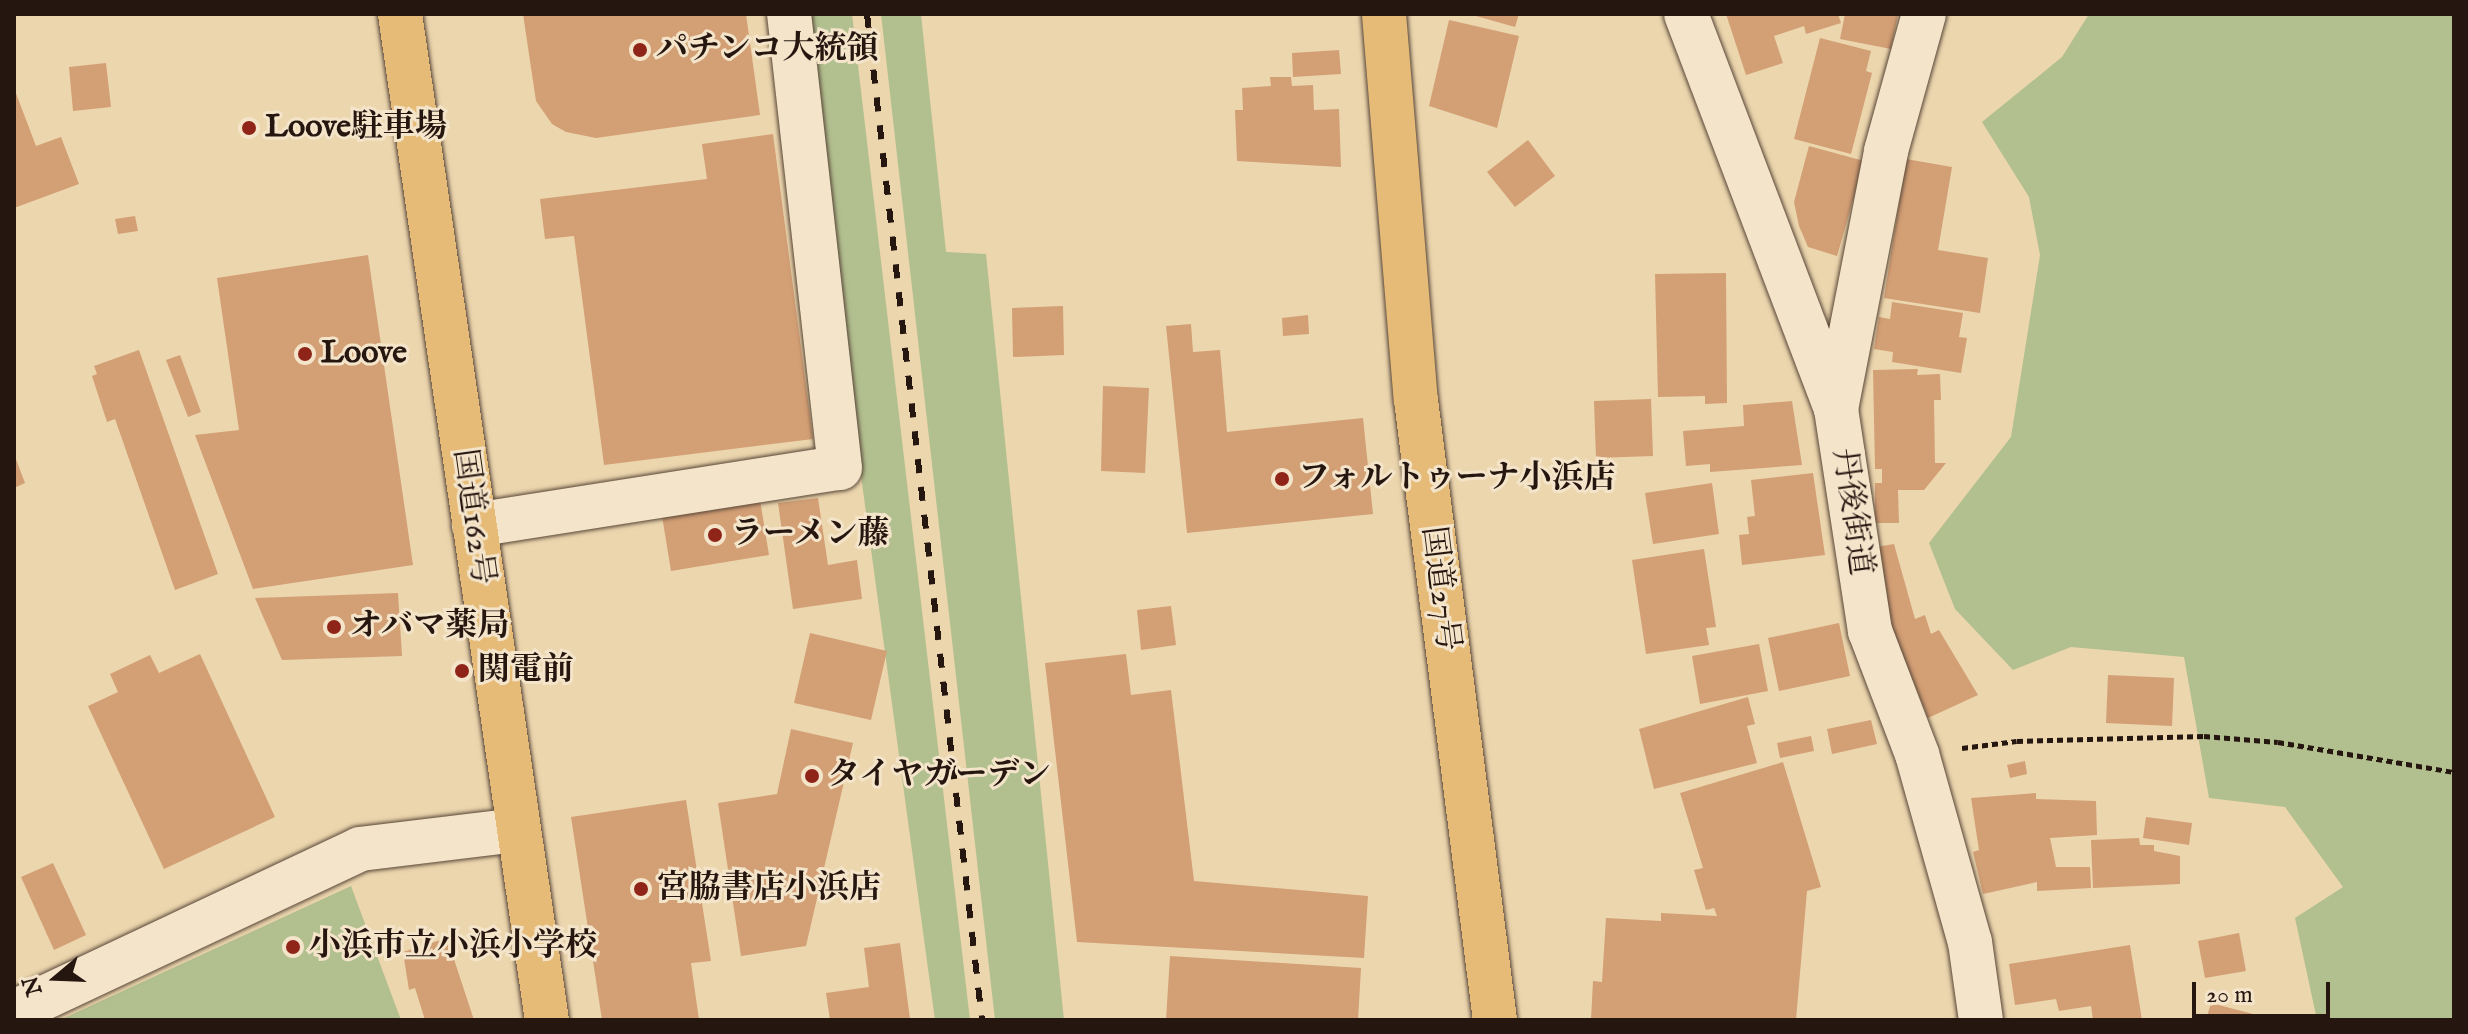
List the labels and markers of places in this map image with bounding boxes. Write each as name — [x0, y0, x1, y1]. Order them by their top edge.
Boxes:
place label: パチンコ大統領 — [656, 31, 880, 69]
marker: パチンコ大統領 — [631, 41, 649, 59]
place label: Loove駐車場 — [265, 109, 447, 147]
marker: Loove駐車場 — [240, 119, 258, 137]
place label: Loove — [321, 335, 407, 373]
marker: Loove — [296, 345, 314, 363]
place label: フォルトゥーナ小浜店 — [1298, 460, 1618, 498]
marker: フォルトゥーナ小浜店 — [1273, 470, 1291, 488]
place label: ラーメン藤 — [731, 516, 891, 554]
marker: ラーメン藤 — [706, 526, 724, 544]
place label: オバマ薬局 — [350, 608, 510, 646]
marker: オバマ薬局 — [325, 618, 343, 636]
place label: 関電前 — [478, 652, 574, 690]
marker: 関電前 — [453, 662, 471, 680]
place label: タイヤガーデン — [828, 757, 1052, 795]
marker: タイヤガーデン — [803, 767, 821, 785]
place label: 宮脇書店小浜店 — [657, 870, 881, 908]
marker: 宮脇書店小浜店 — [632, 880, 650, 898]
place label: 小浜市立小浜小学校 — [309, 928, 597, 966]
marker: 小浜市立小浜小学校 — [284, 938, 302, 956]

